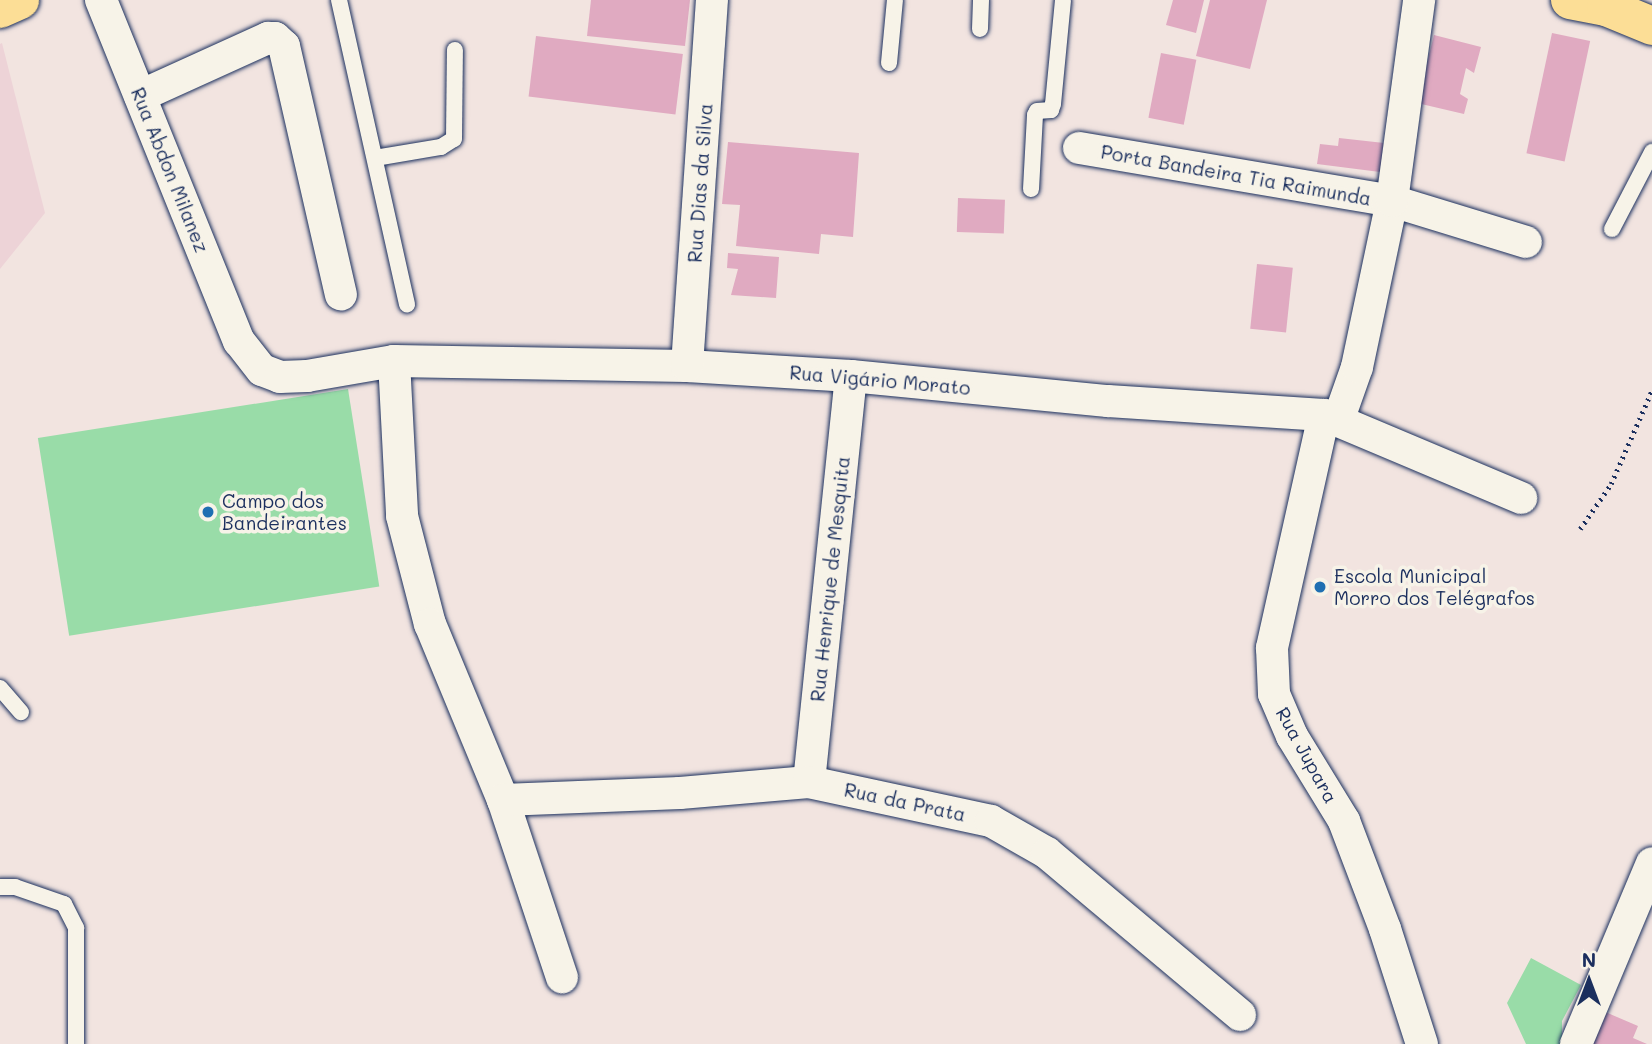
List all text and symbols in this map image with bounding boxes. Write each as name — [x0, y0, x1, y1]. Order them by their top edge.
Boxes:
street label: Rua Abdon Milanez — [126, 84, 214, 256]
street label: Rua Dias da Silva — [683, 103, 717, 263]
street label: Porta Bandeira Tia Raimunda — [1099, 140, 1373, 210]
street label: Rua Vigário Morato — [789, 361, 971, 399]
street label: Rua Henrique de Mesquita — [806, 455, 854, 703]
place label: Campo dos Bandeirantes — [222, 490, 347, 534]
marker: Campo dos Bandeirantes — [200, 504, 216, 520]
place label: Escola Municipal Morro dos Telégrafos — [1334, 565, 1535, 609]
marker: Escola Municipal Morro dos Telégrafos — [1312, 579, 1328, 595]
street label: Rua Jupara — [1271, 703, 1343, 807]
street label: Rua da Prata — [842, 778, 968, 826]
north arrow — [1554, 946, 1624, 1016]
text: N — [1582, 947, 1596, 972]

